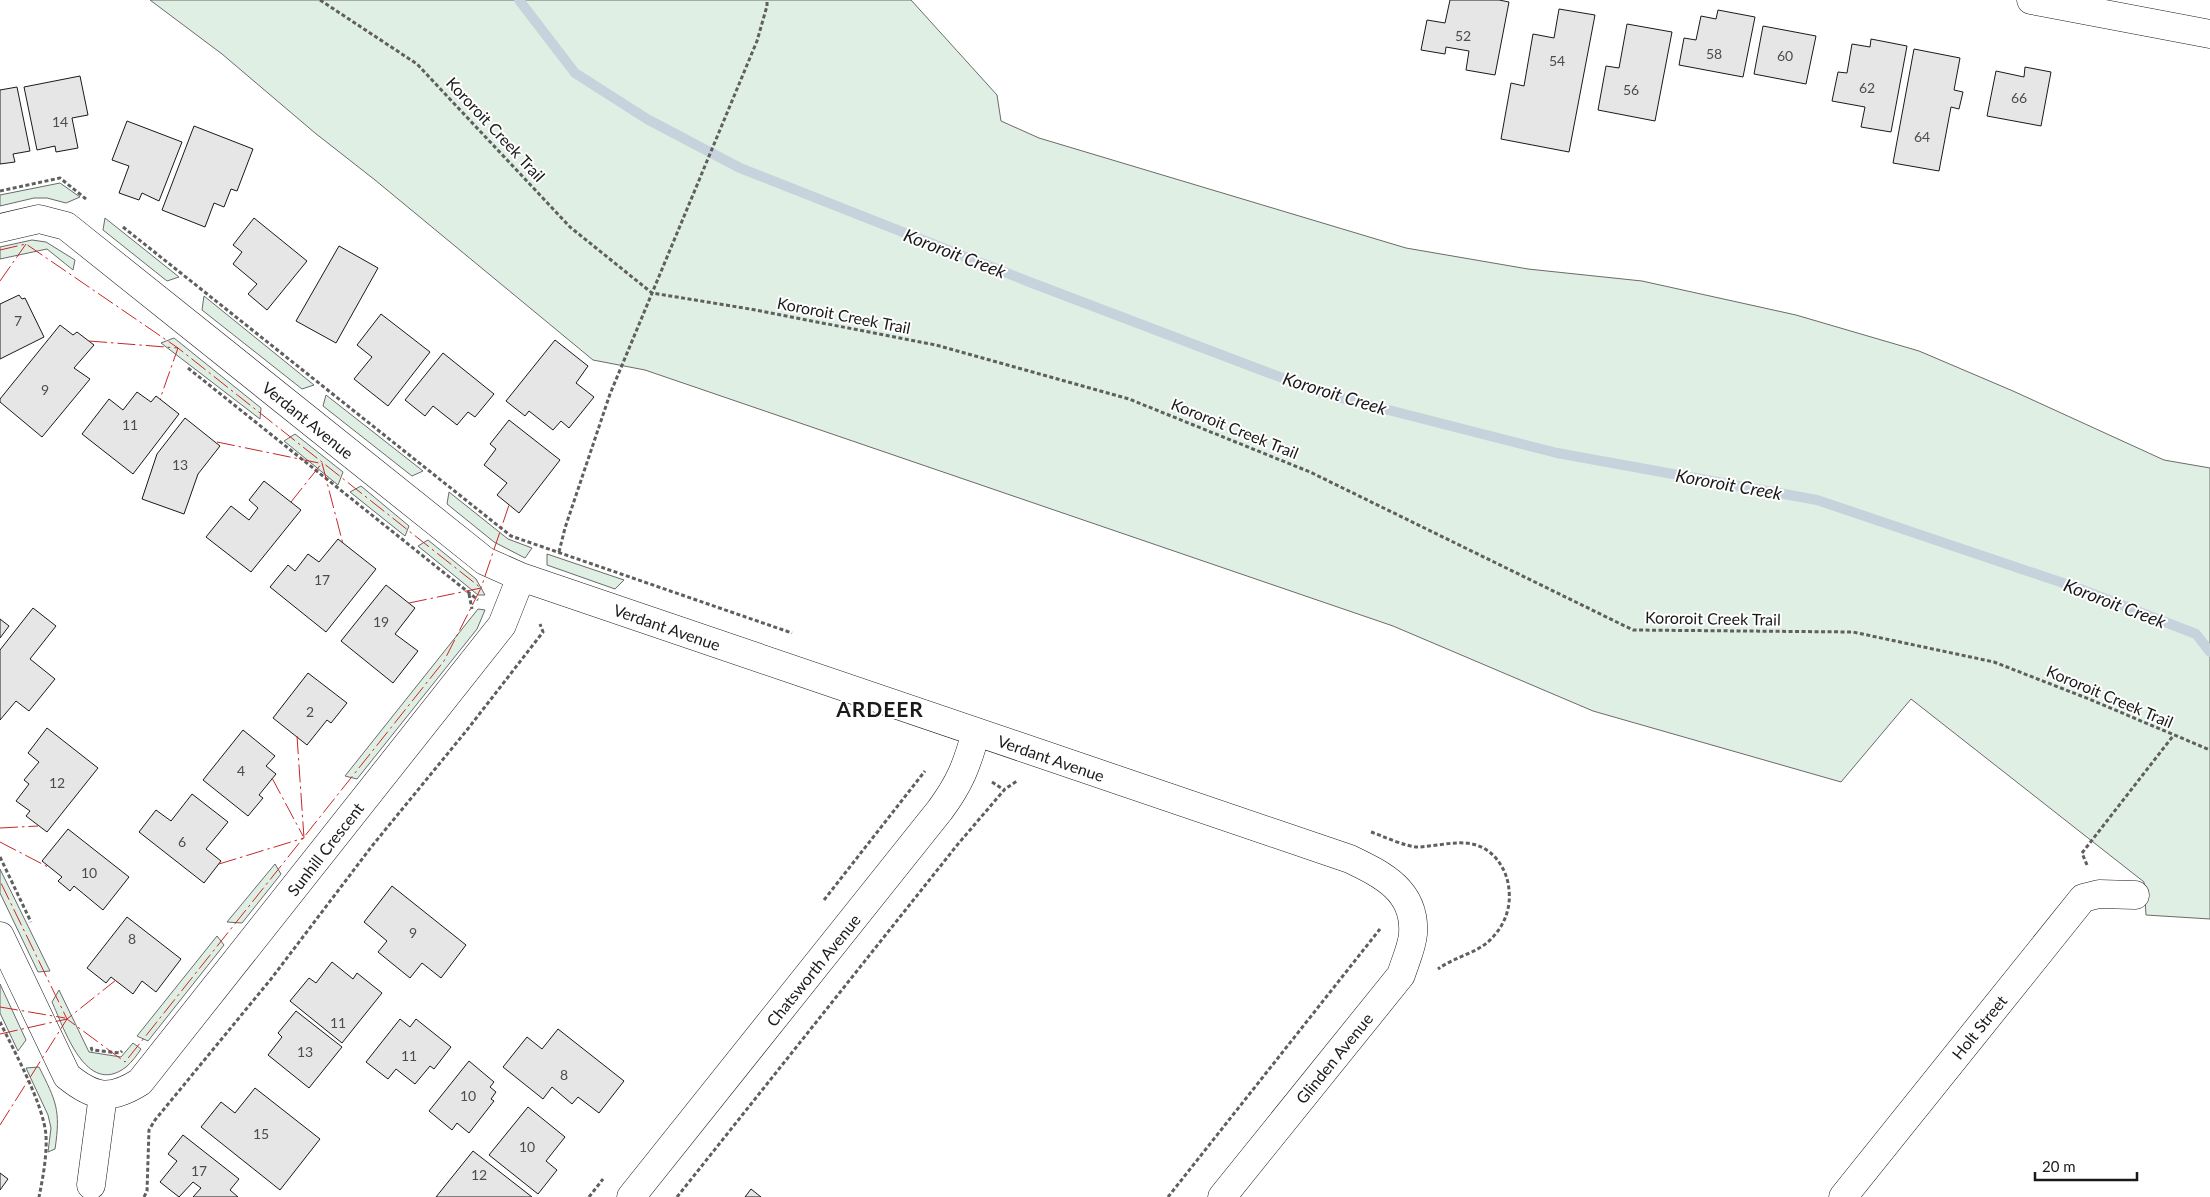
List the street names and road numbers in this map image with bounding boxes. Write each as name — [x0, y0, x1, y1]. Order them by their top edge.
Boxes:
street label: Kororoit Creek Trail — [443, 73, 549, 185]
street label: Kororoit Creek Trail — [776, 293, 912, 337]
street label: Verdant Avenue — [259, 378, 357, 462]
street label: Kororoit Creek Trail — [1169, 394, 1301, 462]
street label: Verdant Avenue — [611, 600, 723, 654]
street label: Kororoit Creek Trail — [1645, 607, 1781, 629]
street label: Kororoit Creek Trail — [2044, 661, 2176, 731]
street label: Verdant Avenue — [995, 731, 1107, 785]
street label: Sunhill Crescent — [283, 799, 367, 899]
street label: Chatsworth Avenue — [762, 910, 864, 1030]
street label: Holt Street — [1947, 991, 2011, 1063]
street label: Glinden Avenue — [1292, 1009, 1376, 1107]

